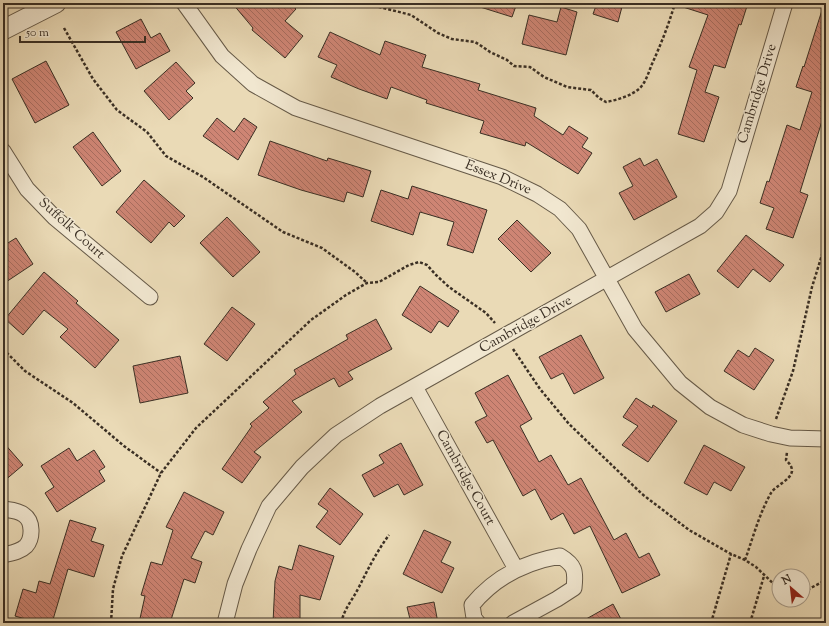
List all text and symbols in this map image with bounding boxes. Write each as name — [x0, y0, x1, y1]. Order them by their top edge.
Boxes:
scale bar — [20, 18, 145, 44]
text: 50 m — [25, 24, 49, 42]
street label: Cambridge Drive — [733, 42, 783, 146]
street label: Essex Drive — [462, 156, 534, 200]
street label: Suffolk Court — [33, 194, 109, 265]
street label: Cambridge Drive — [476, 291, 576, 359]
street label: Cambridge Court — [430, 427, 500, 530]
north arrow — [771, 568, 811, 608]
text: N — [778, 571, 795, 590]

